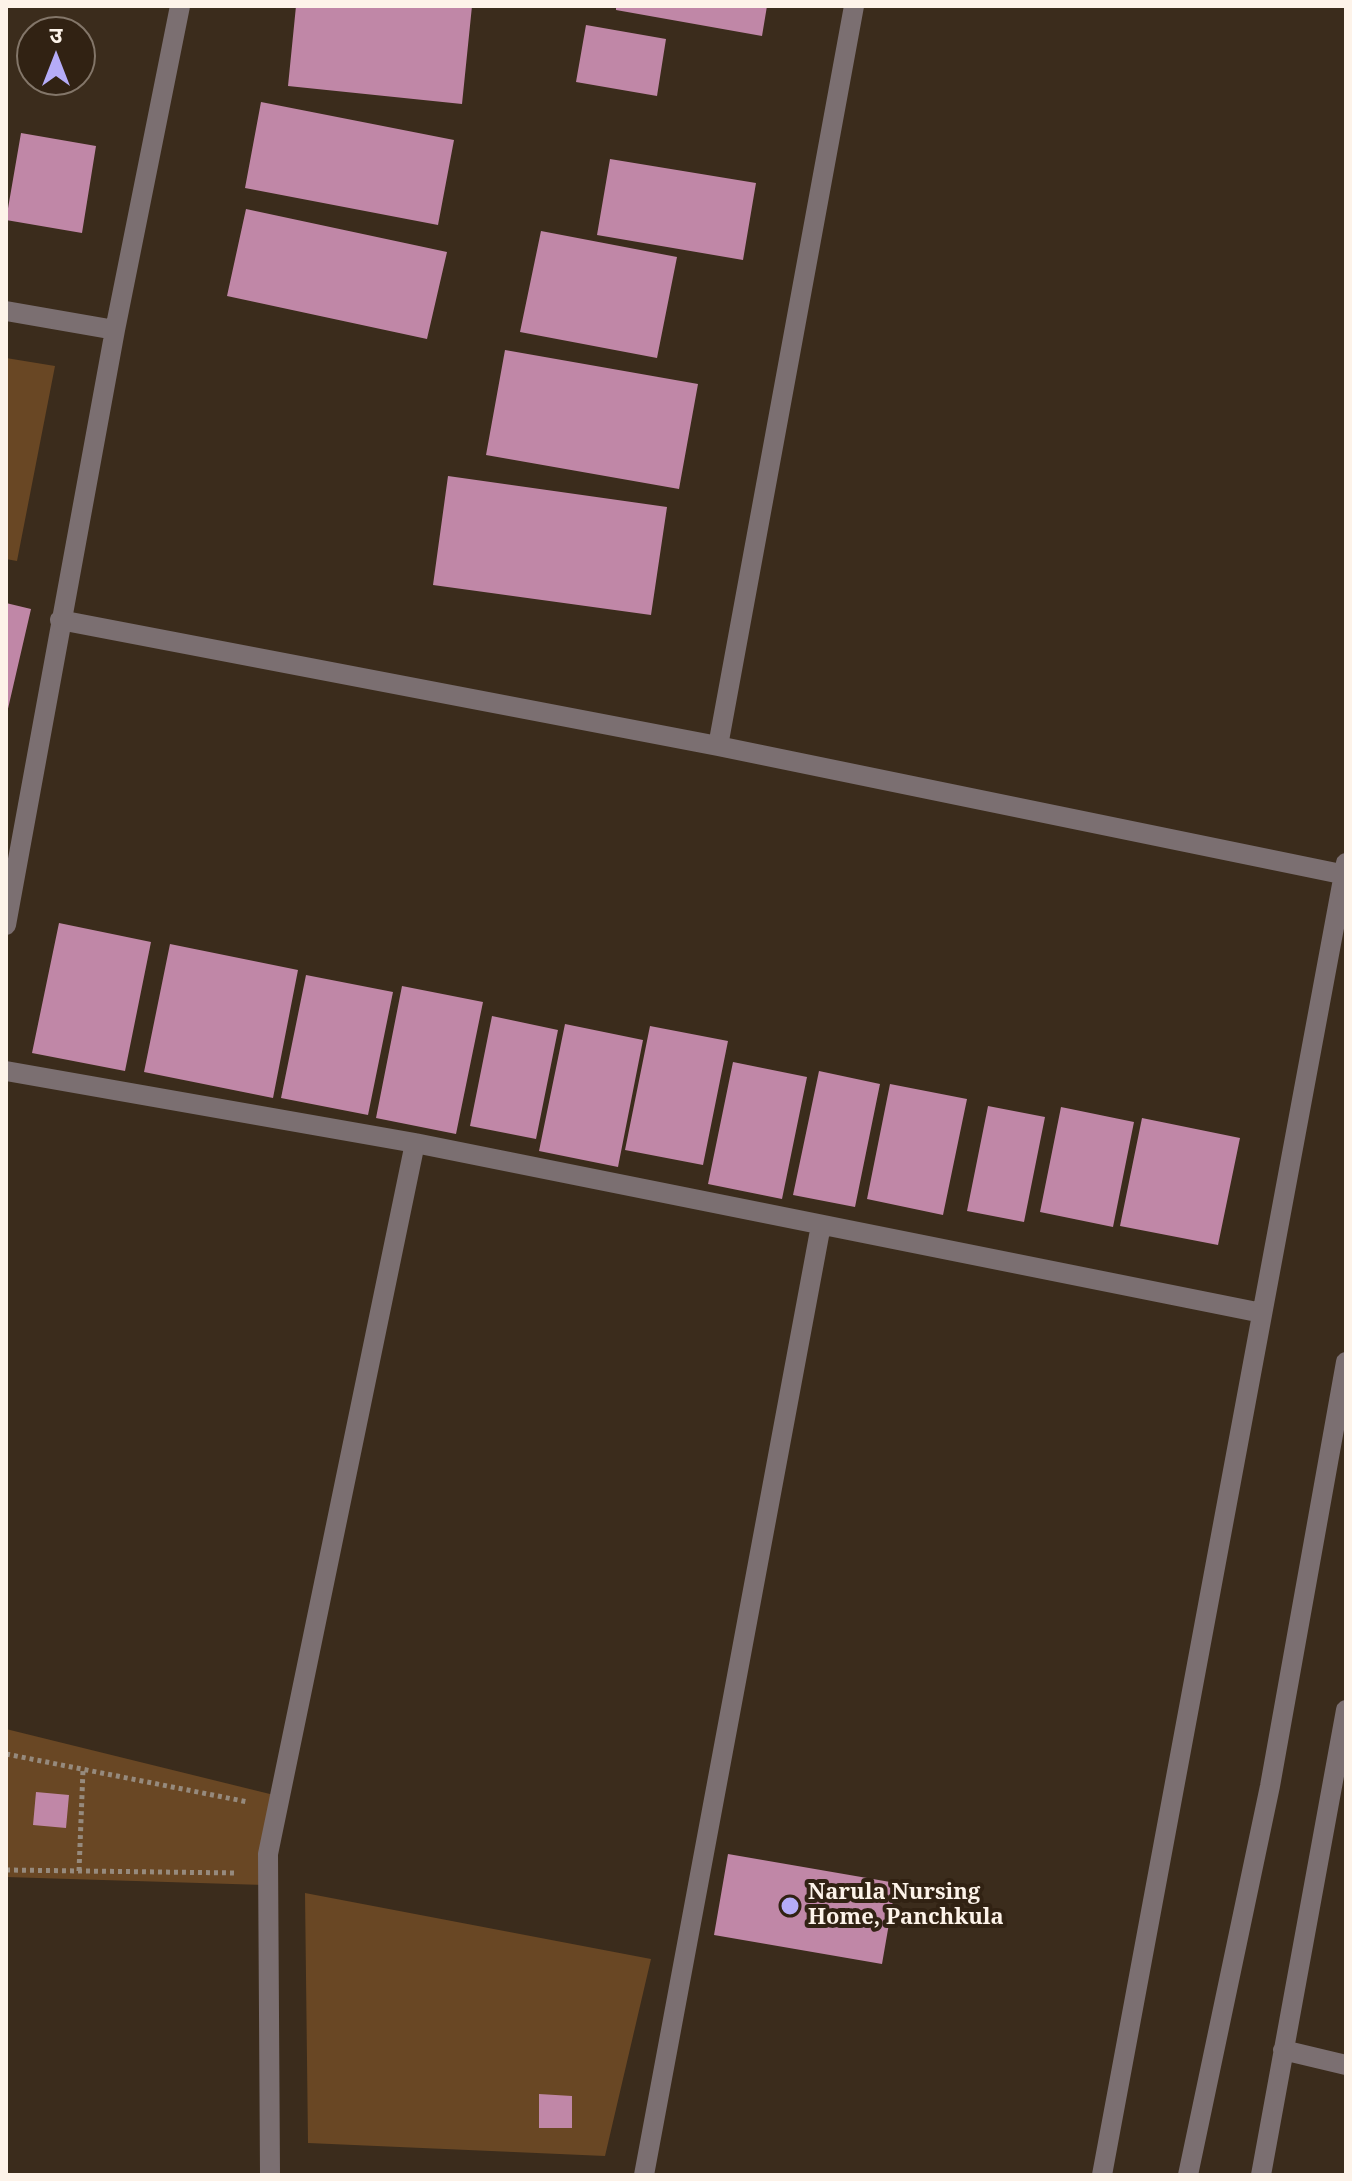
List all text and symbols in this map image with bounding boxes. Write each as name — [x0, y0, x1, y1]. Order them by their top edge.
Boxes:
north arrow — [16, 16, 96, 96]
text: उ — [50, 19, 62, 49]
place label: Narula Nursing Home, Panchkula — [808, 1880, 1004, 1932]
marker: Narula Nursing Home, Panchkula — [779, 1895, 801, 1917]

